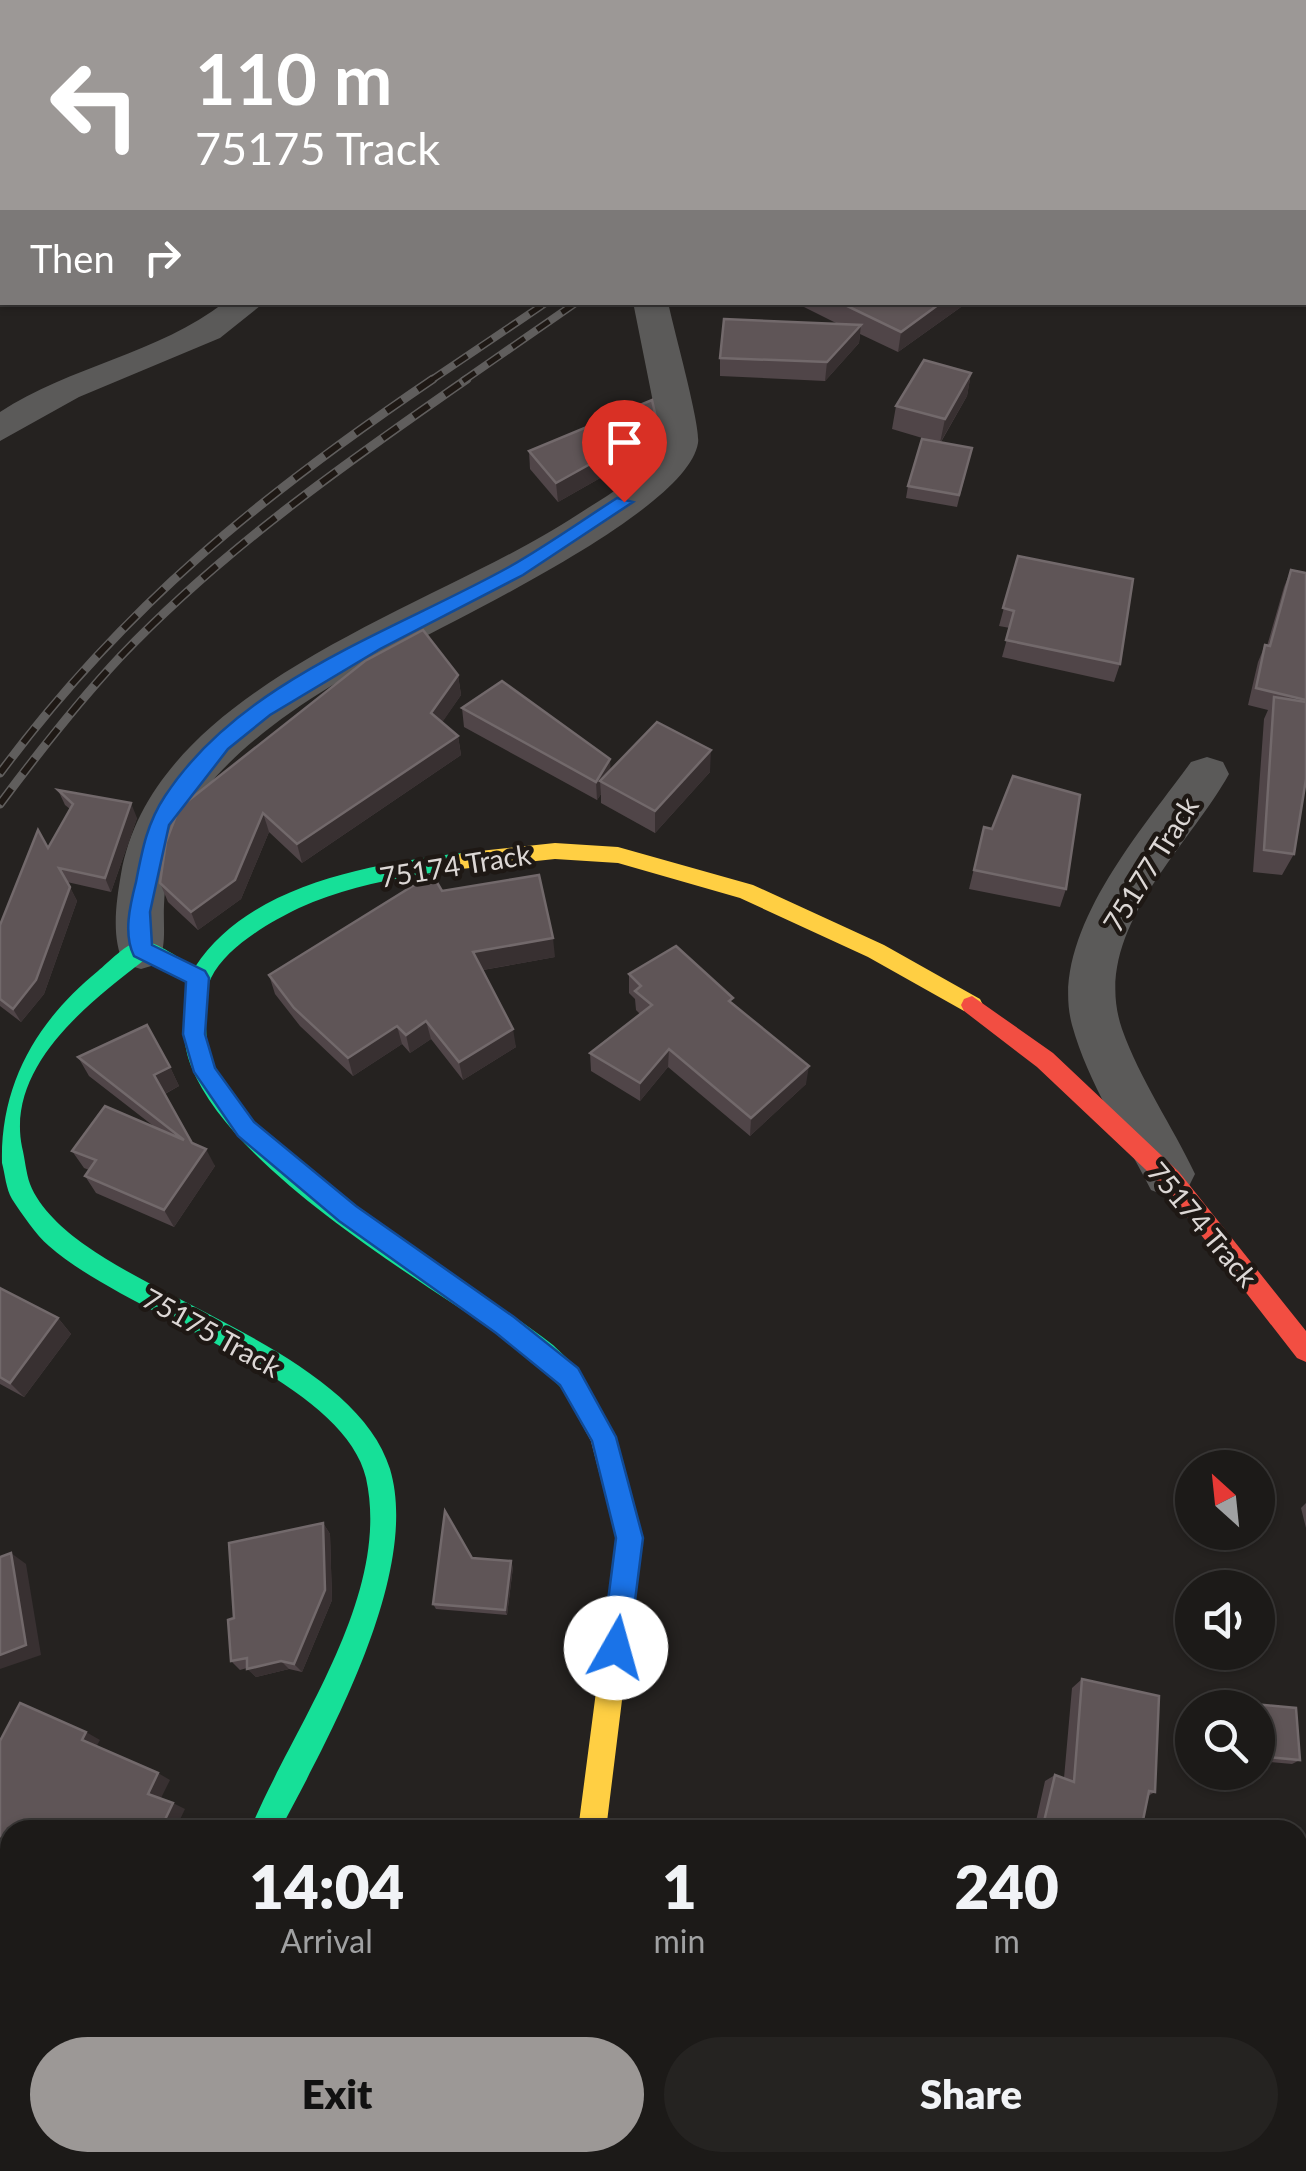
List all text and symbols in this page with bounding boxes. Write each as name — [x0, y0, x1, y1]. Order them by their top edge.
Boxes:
text: 110 m — [195, 36, 392, 120]
icon: left — [30, 40, 160, 170]
text: 75175 Track — [195, 121, 440, 175]
icon: right — [135, 230, 190, 285]
text: Then — [30, 235, 115, 281]
pin — [582, 400, 667, 503]
icon: arrive — [597, 415, 652, 470]
street label: 75177 Track — [1095, 790, 1205, 938]
street label: 75174 Track — [377, 836, 534, 894]
street label: 75174 Track — [1141, 1155, 1266, 1294]
street label: 75175 Track — [137, 1280, 288, 1384]
north arrow — [1175, 1450, 1275, 1550]
map controls — [1175, 1450, 1275, 1790]
button: sound — [1175, 1570, 1275, 1670]
position arrow — [564, 1596, 668, 1700]
button: search — [1175, 1690, 1275, 1790]
text: 14:04 — [249, 1850, 404, 1922]
text: 1 — [662, 1850, 697, 1922]
text: 240 — [954, 1850, 1059, 1922]
text: Arrival — [281, 1921, 373, 1960]
text: min — [653, 1921, 705, 1960]
text: m — [993, 1921, 1020, 1960]
button: Exit — [30, 2037, 644, 2152]
button: Share — [664, 2037, 1278, 2152]

